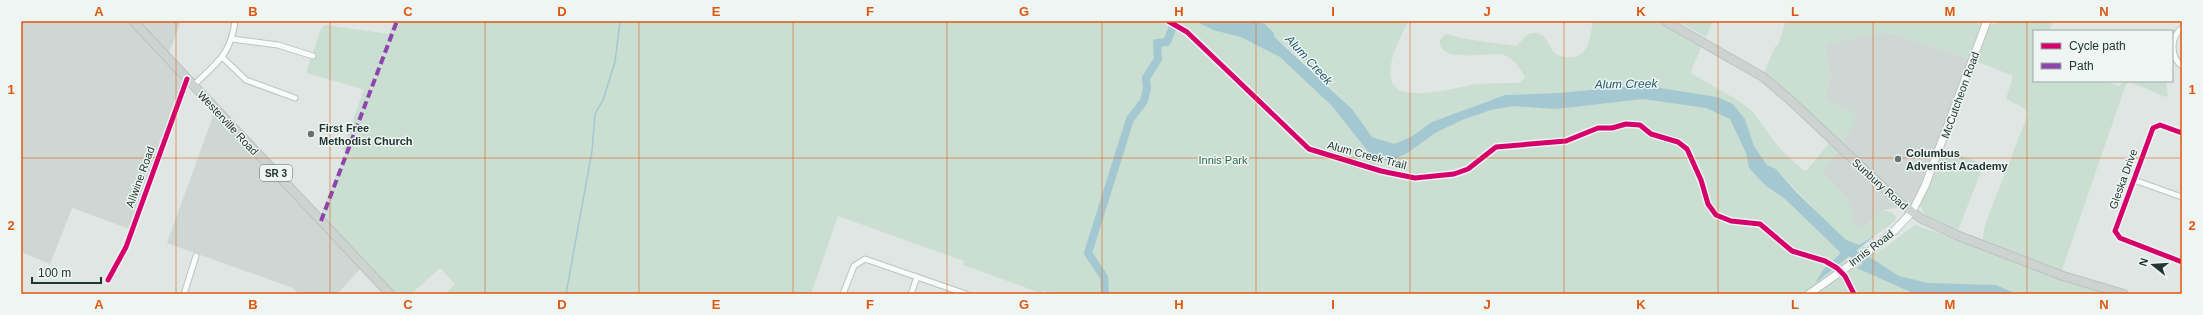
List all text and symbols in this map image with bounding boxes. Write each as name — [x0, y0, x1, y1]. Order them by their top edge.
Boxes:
text: A — [94, 4, 104, 19]
text: B — [248, 4, 258, 19]
text: C — [403, 4, 413, 19]
text: D — [557, 4, 567, 19]
text: E — [712, 4, 721, 19]
text: F — [866, 4, 874, 19]
text: G — [1019, 4, 1029, 19]
text: H — [1174, 4, 1184, 19]
text: I — [1331, 4, 1335, 19]
text: J — [1483, 4, 1491, 19]
text: K — [1636, 4, 1646, 19]
text: L — [1791, 4, 1799, 19]
text: M — [1945, 4, 1955, 19]
text: N — [2099, 4, 2109, 19]
legend — [2033, 30, 2173, 82]
water label: Alum Creek — [1282, 32, 1336, 88]
text: Cycle path — [2069, 39, 2126, 53]
street label: McCutcheon Road — [1939, 50, 1981, 140]
text: Path — [2069, 59, 2094, 73]
water label: Alum Creek — [1594, 76, 1658, 92]
text: 1 — [7, 82, 15, 97]
text: 1 — [2188, 82, 2196, 97]
street label: Westerville Road — [195, 89, 261, 157]
place label: First Free Methodist Church — [319, 122, 413, 147]
marker: First Free Methodist Church — [306, 129, 316, 139]
street label: Alum Creek Trail — [1326, 139, 1408, 171]
street label: Allwine Road — [123, 145, 157, 209]
place label: Columbus Adventist Academy — [1906, 147, 2009, 172]
street label: Gleska Drive — [2107, 147, 2139, 211]
park label: Innis Park — [1199, 154, 1248, 166]
marker: Columbus Adventist Academy — [1893, 154, 1903, 164]
street label: Sunbury Road — [1850, 156, 1910, 212]
road number: SR 3 — [260, 165, 292, 181]
text: 2 — [7, 218, 15, 233]
text: 2 — [2188, 218, 2196, 233]
street label: Innis Road — [1846, 227, 1896, 269]
north arrow — [2133, 245, 2173, 285]
text: N — [2137, 256, 2150, 268]
scale bar — [32, 259, 101, 285]
text: 100 m — [38, 266, 71, 280]
text: A — [94, 297, 104, 312]
text: B — [248, 297, 258, 312]
text: C — [403, 297, 413, 312]
text: D — [557, 297, 567, 312]
text: E — [712, 297, 721, 312]
text: F — [866, 297, 874, 312]
text: G — [1019, 297, 1029, 312]
text: H — [1174, 297, 1184, 312]
text: I — [1331, 297, 1335, 312]
text: J — [1483, 297, 1491, 312]
text: K — [1636, 297, 1646, 312]
text: L — [1791, 297, 1799, 312]
text: M — [1945, 297, 1955, 312]
text: N — [2099, 297, 2109, 312]

